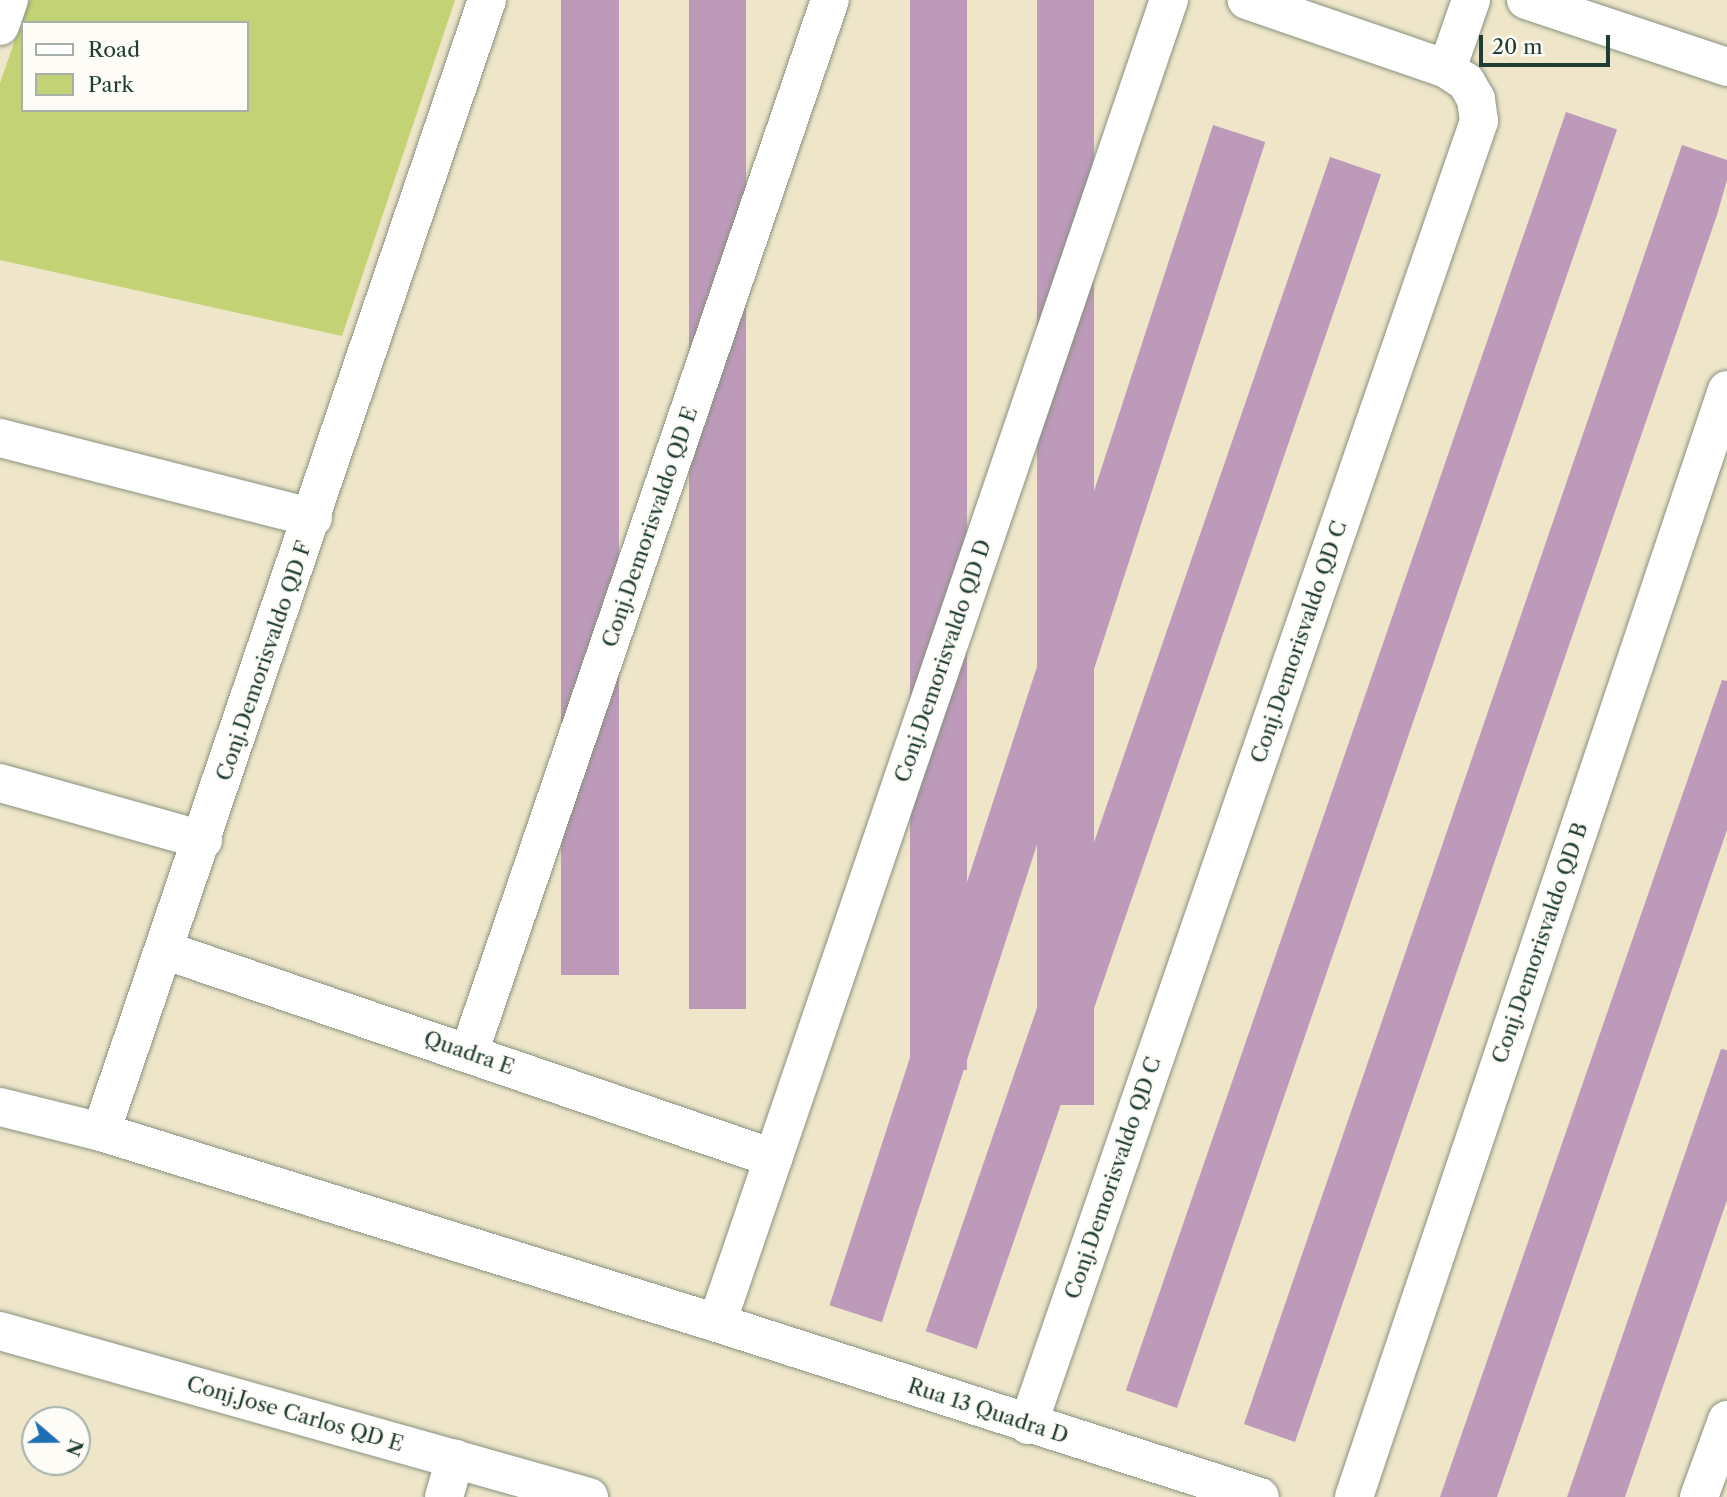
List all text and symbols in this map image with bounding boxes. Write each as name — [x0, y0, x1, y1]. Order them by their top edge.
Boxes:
legend — [21, 21, 248, 112]
scale bar — [1482, 21, 1613, 65]
text: 20 m — [1492, 34, 1543, 59]
text: Road — [88, 37, 140, 62]
text: Park — [88, 72, 134, 97]
street label: Conj.Demorisvaldo QD E — [597, 403, 703, 651]
street label: Conj.Demorisvaldo QD C — [1246, 518, 1352, 766]
street label: Conj.Demorisvaldo QD D — [890, 536, 996, 786]
street label: Conj.Demorisvaldo QD F — [211, 538, 317, 784]
street label: Conj.Demorisvaldo QD B — [1487, 819, 1593, 1067]
street label: Quadra E — [420, 1026, 518, 1080]
street label: Conj.Demorisvaldo QD C — [1060, 1054, 1166, 1302]
street label: Conj.Jose Carlos QD E — [184, 1371, 406, 1457]
street label: Rua 13 Quadra D — [904, 1373, 1072, 1449]
north arrow — [21, 1406, 91, 1476]
text: N — [61, 1436, 88, 1459]

